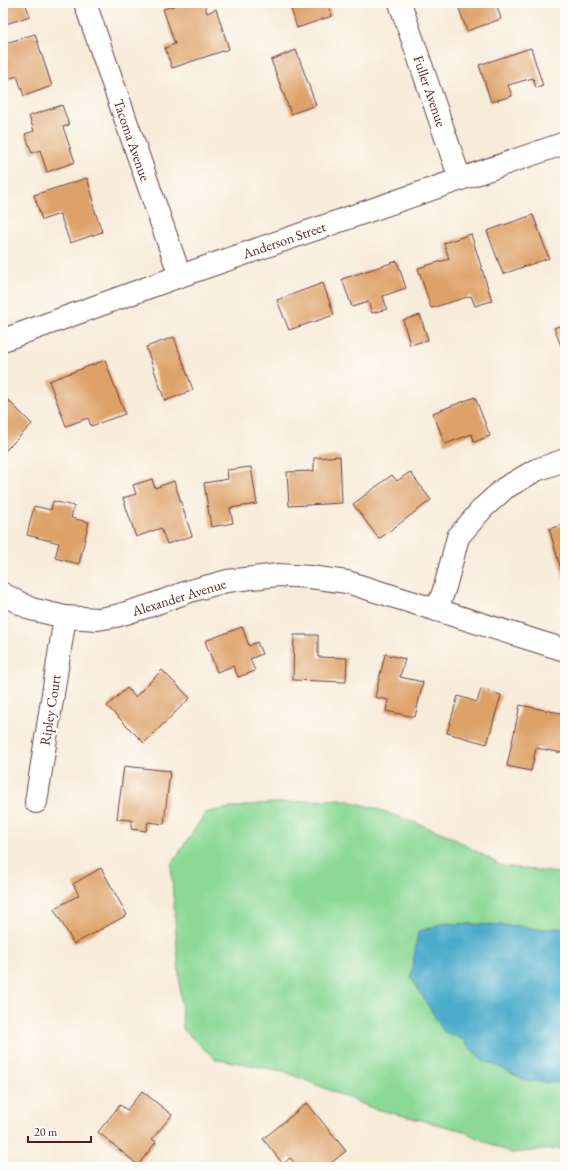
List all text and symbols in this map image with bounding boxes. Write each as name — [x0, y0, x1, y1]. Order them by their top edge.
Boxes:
street label: Fuller Avenue — [409, 53, 451, 130]
street label: Tacoma Avenue — [110, 97, 155, 184]
street label: Anderson Street — [239, 217, 328, 263]
street label: Alexander Avenue — [129, 574, 229, 620]
street label: Ripley Court — [36, 673, 65, 747]
scale bar — [28, 1118, 91, 1144]
text: 20 m — [34, 1124, 58, 1140]

